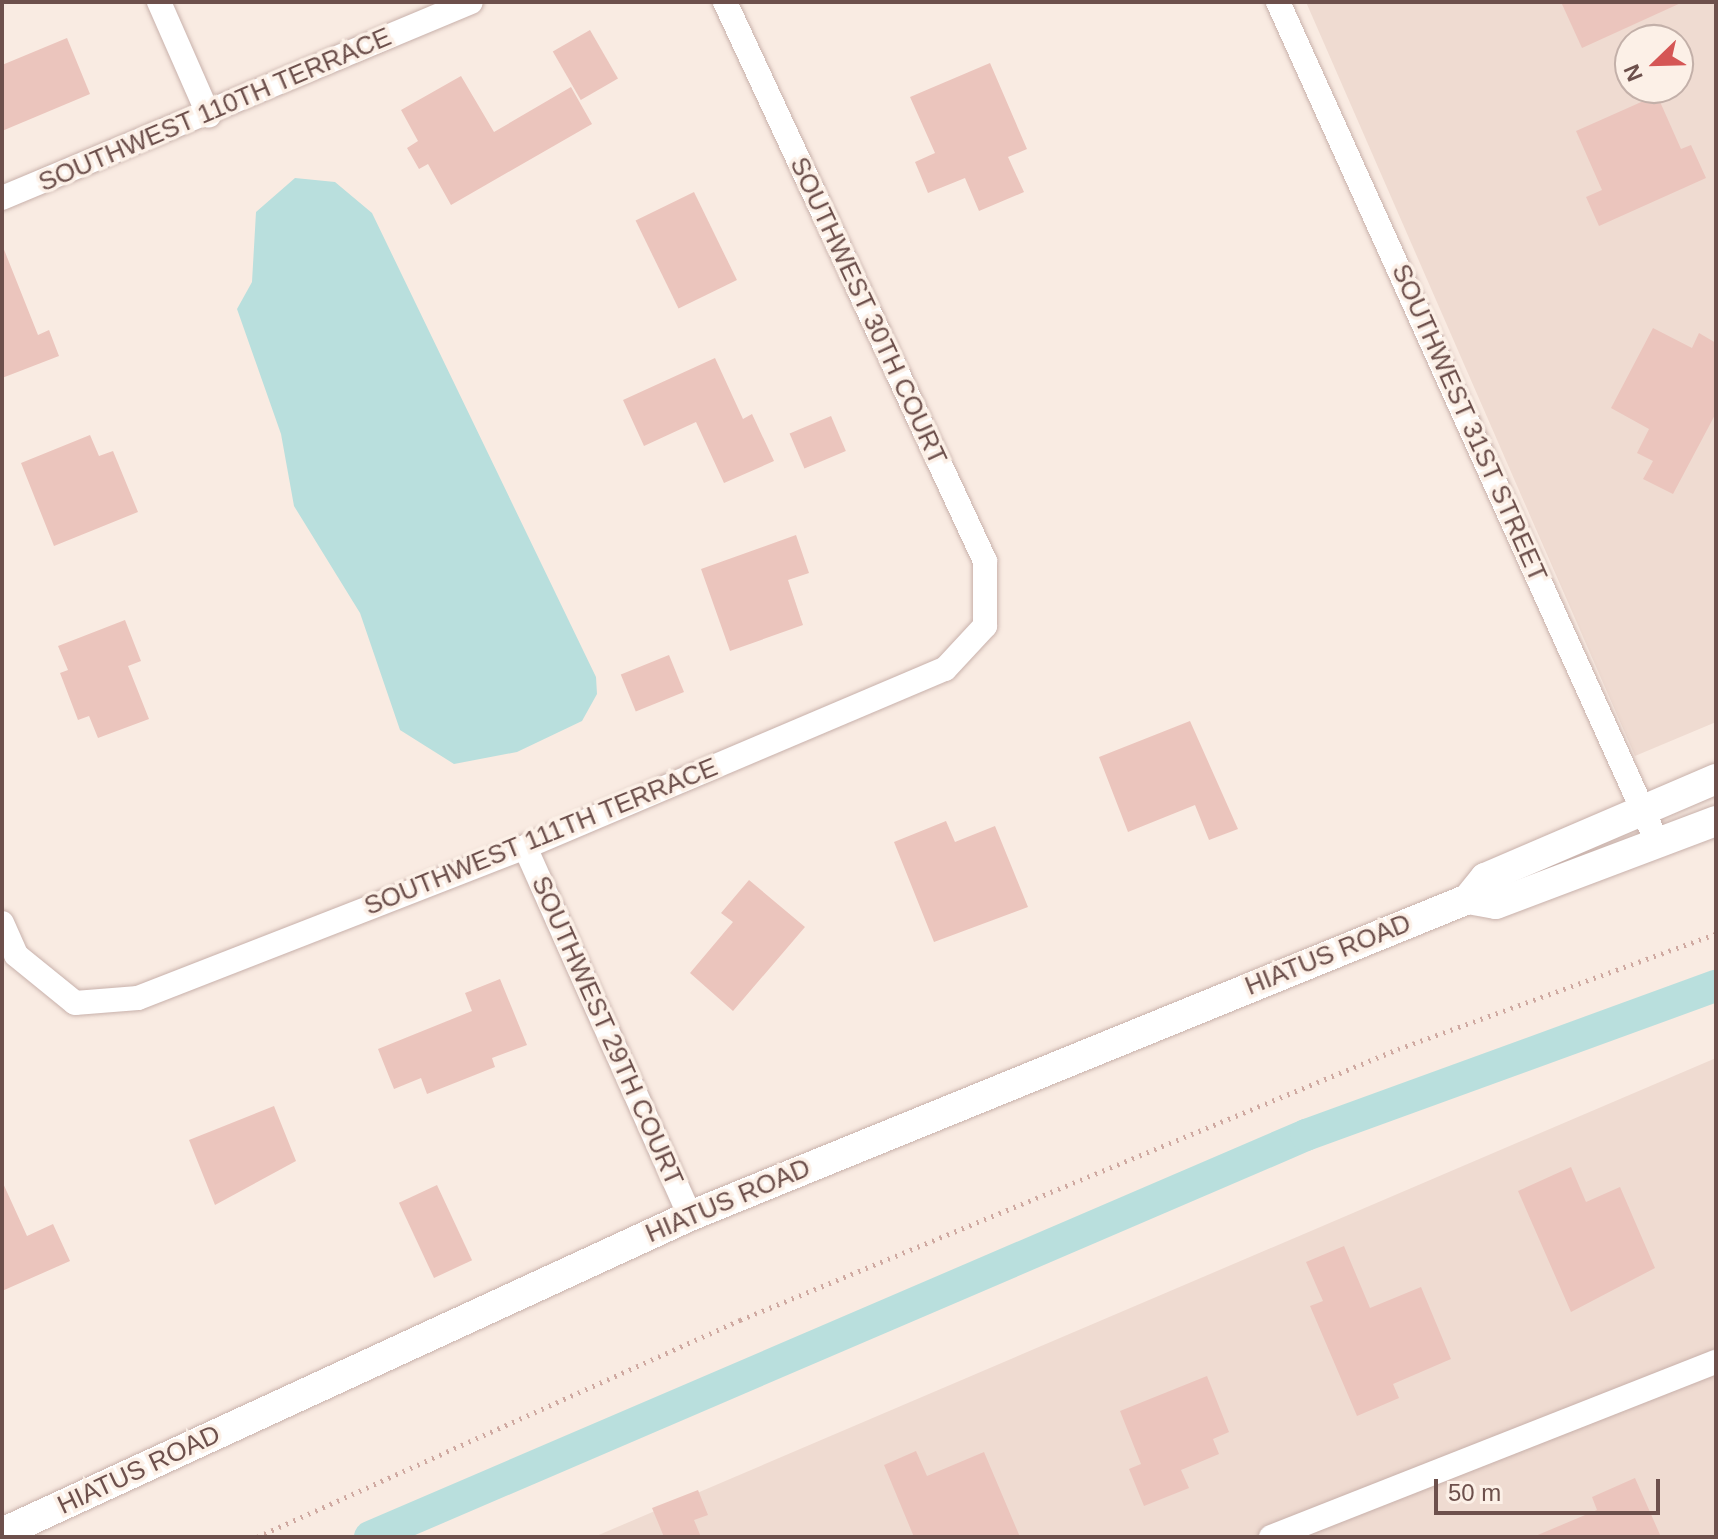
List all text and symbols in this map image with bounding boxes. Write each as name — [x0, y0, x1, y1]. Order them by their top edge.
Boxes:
street label: SOUTHWEST 110TH TERRACE — [34, 21, 396, 199]
north arrow — [1614, 24, 1694, 104]
text: N — [1619, 61, 1648, 85]
street label: SOUTHWEST 30TH COURT — [783, 152, 953, 470]
street label: SOUTHWEST 31ST STREET — [1385, 259, 1553, 587]
street label: SOUTHWEST 111TH TERRACE — [359, 752, 723, 922]
street label: SOUTHWEST 29TH COURT — [524, 871, 690, 1191]
street label: HIATUS ROAD — [1241, 908, 1415, 1002]
street label: HIATUS ROAD — [641, 1152, 815, 1250]
street label: HIATUS ROAD — [53, 1419, 225, 1521]
scale bar — [1438, 1463, 1664, 1513]
text: 50 m — [1448, 1479, 1501, 1506]

